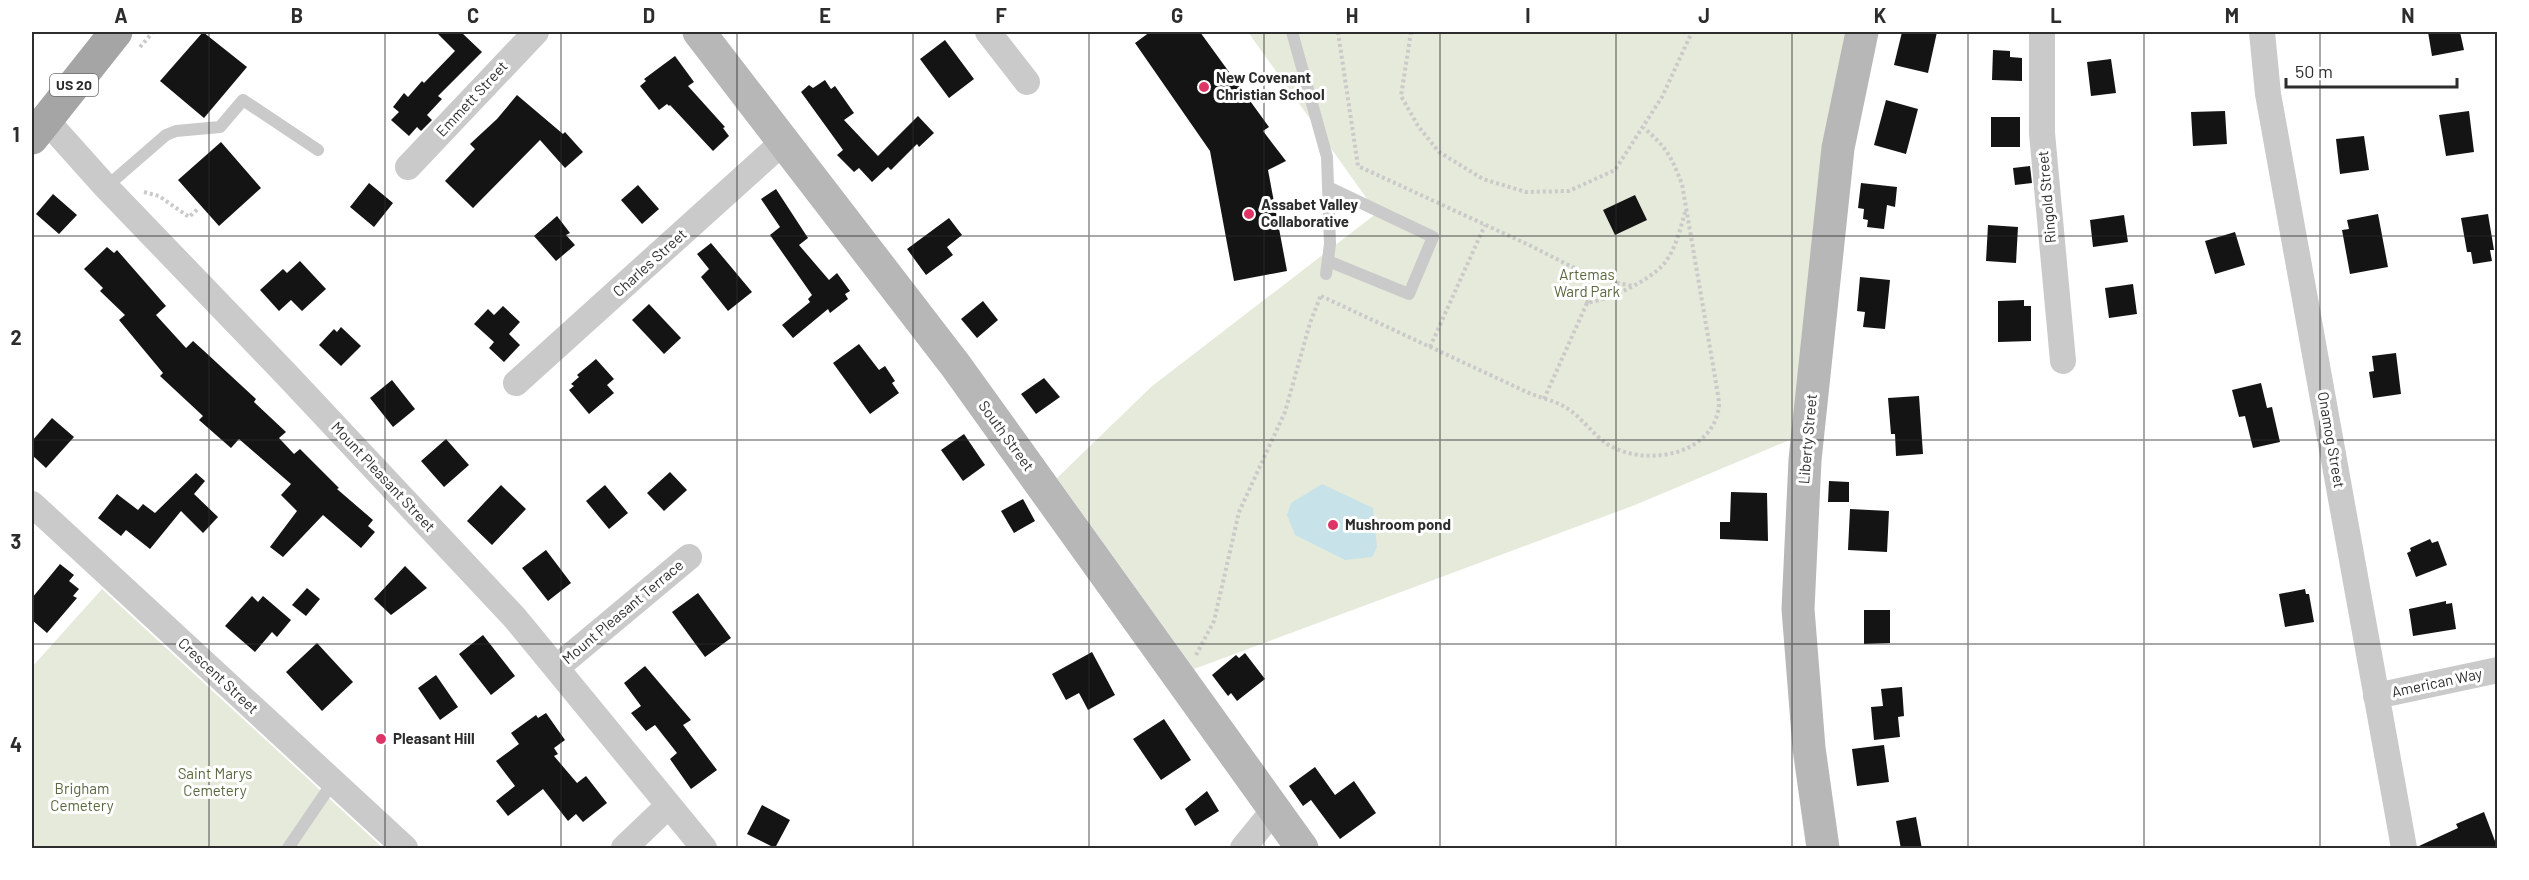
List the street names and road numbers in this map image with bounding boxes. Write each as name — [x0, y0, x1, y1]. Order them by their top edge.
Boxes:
street label: Emmett Street — [432, 57, 511, 140]
road number: US 20 — [50, 74, 98, 96]
street label: Ringold Street — [2033, 150, 2059, 244]
street label: Charles Street — [609, 225, 690, 300]
street label: Onamog Street — [2315, 390, 2349, 489]
street label: Liberty Street — [1794, 393, 1820, 485]
street label: South Street — [975, 397, 1038, 474]
street label: Mount Pleasant Street — [328, 418, 439, 535]
street label: Mount Pleasant Terrace — [558, 555, 687, 667]
street label: Crescent Street — [175, 634, 262, 717]
street label: American Way — [2390, 664, 2484, 700]

